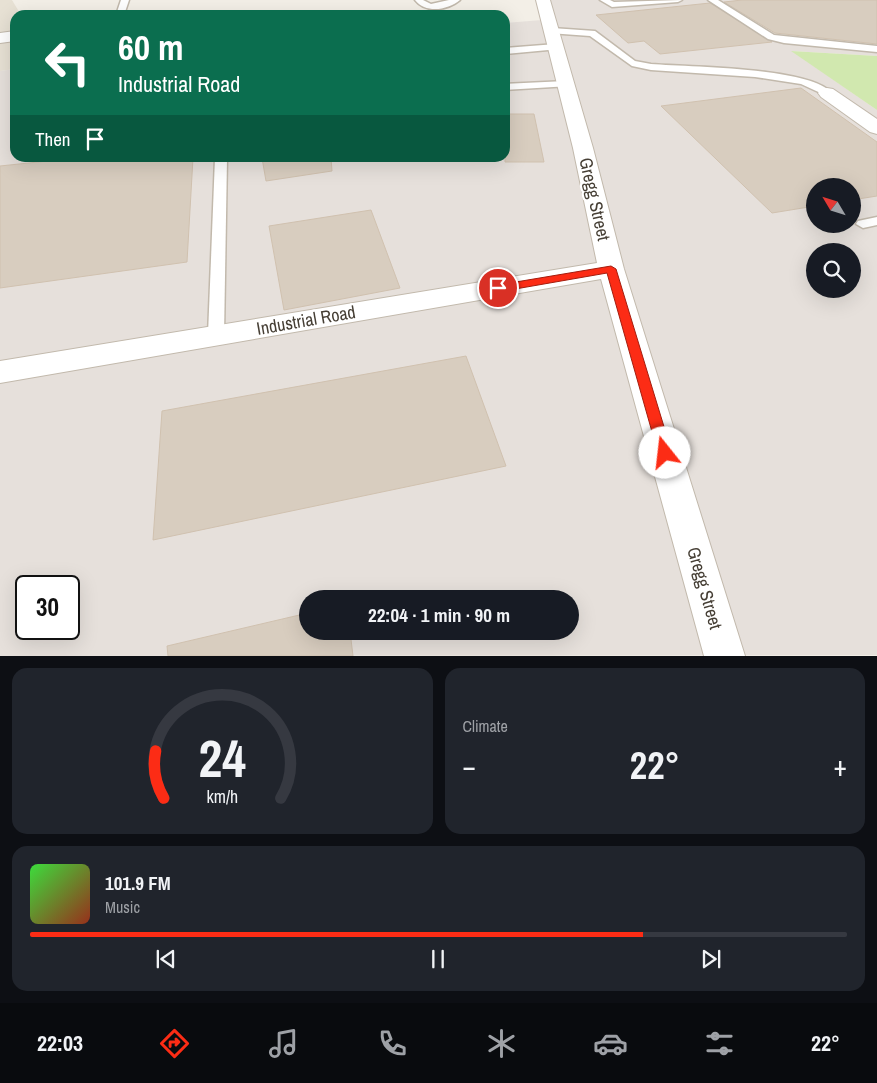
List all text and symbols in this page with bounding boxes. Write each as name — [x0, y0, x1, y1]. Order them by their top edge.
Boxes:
text: 60 m — [118, 24, 183, 71]
icon: left — [35, 30, 100, 95]
text: Industrial Road — [118, 69, 240, 99]
icon: arrive — [81, 125, 109, 153]
text: Then — [35, 126, 71, 152]
street label: Gregg Street — [573, 155, 617, 243]
north arrow — [806, 178, 861, 232]
map controls — [806, 178, 861, 298]
button: search — [806, 243, 861, 298]
pin — [477, 267, 519, 309]
icon: arrive — [484, 274, 512, 302]
street label: Industrial Road — [255, 299, 357, 341]
position arrow — [638, 426, 690, 478]
street label: Gregg Street — [681, 544, 729, 632]
speed limit sign: 30 — [15, 575, 80, 640]
text: 22:04 · 1 min · 90 m — [368, 602, 510, 628]
text: Climate — [463, 715, 508, 737]
text: 24 — [199, 723, 246, 793]
text: 22° — [630, 740, 680, 791]
text: − — [463, 747, 476, 785]
text: + — [834, 747, 847, 785]
text: km/h — [206, 785, 238, 809]
text: 101.9 FM — [105, 870, 171, 896]
text: Music — [105, 896, 140, 918]
icon: previous — [152, 945, 180, 973]
icon: pause — [424, 945, 452, 973]
icon: next — [697, 945, 725, 973]
icon: directions — [157, 1026, 192, 1061]
icon: music — [266, 1026, 301, 1061]
icon: phone — [375, 1026, 410, 1061]
icon: climate — [484, 1026, 519, 1061]
icon: car — [593, 1026, 628, 1061]
icon: filters — [702, 1026, 737, 1061]
text: 22:03 — [37, 1028, 83, 1058]
text: 22° — [811, 1028, 840, 1058]

